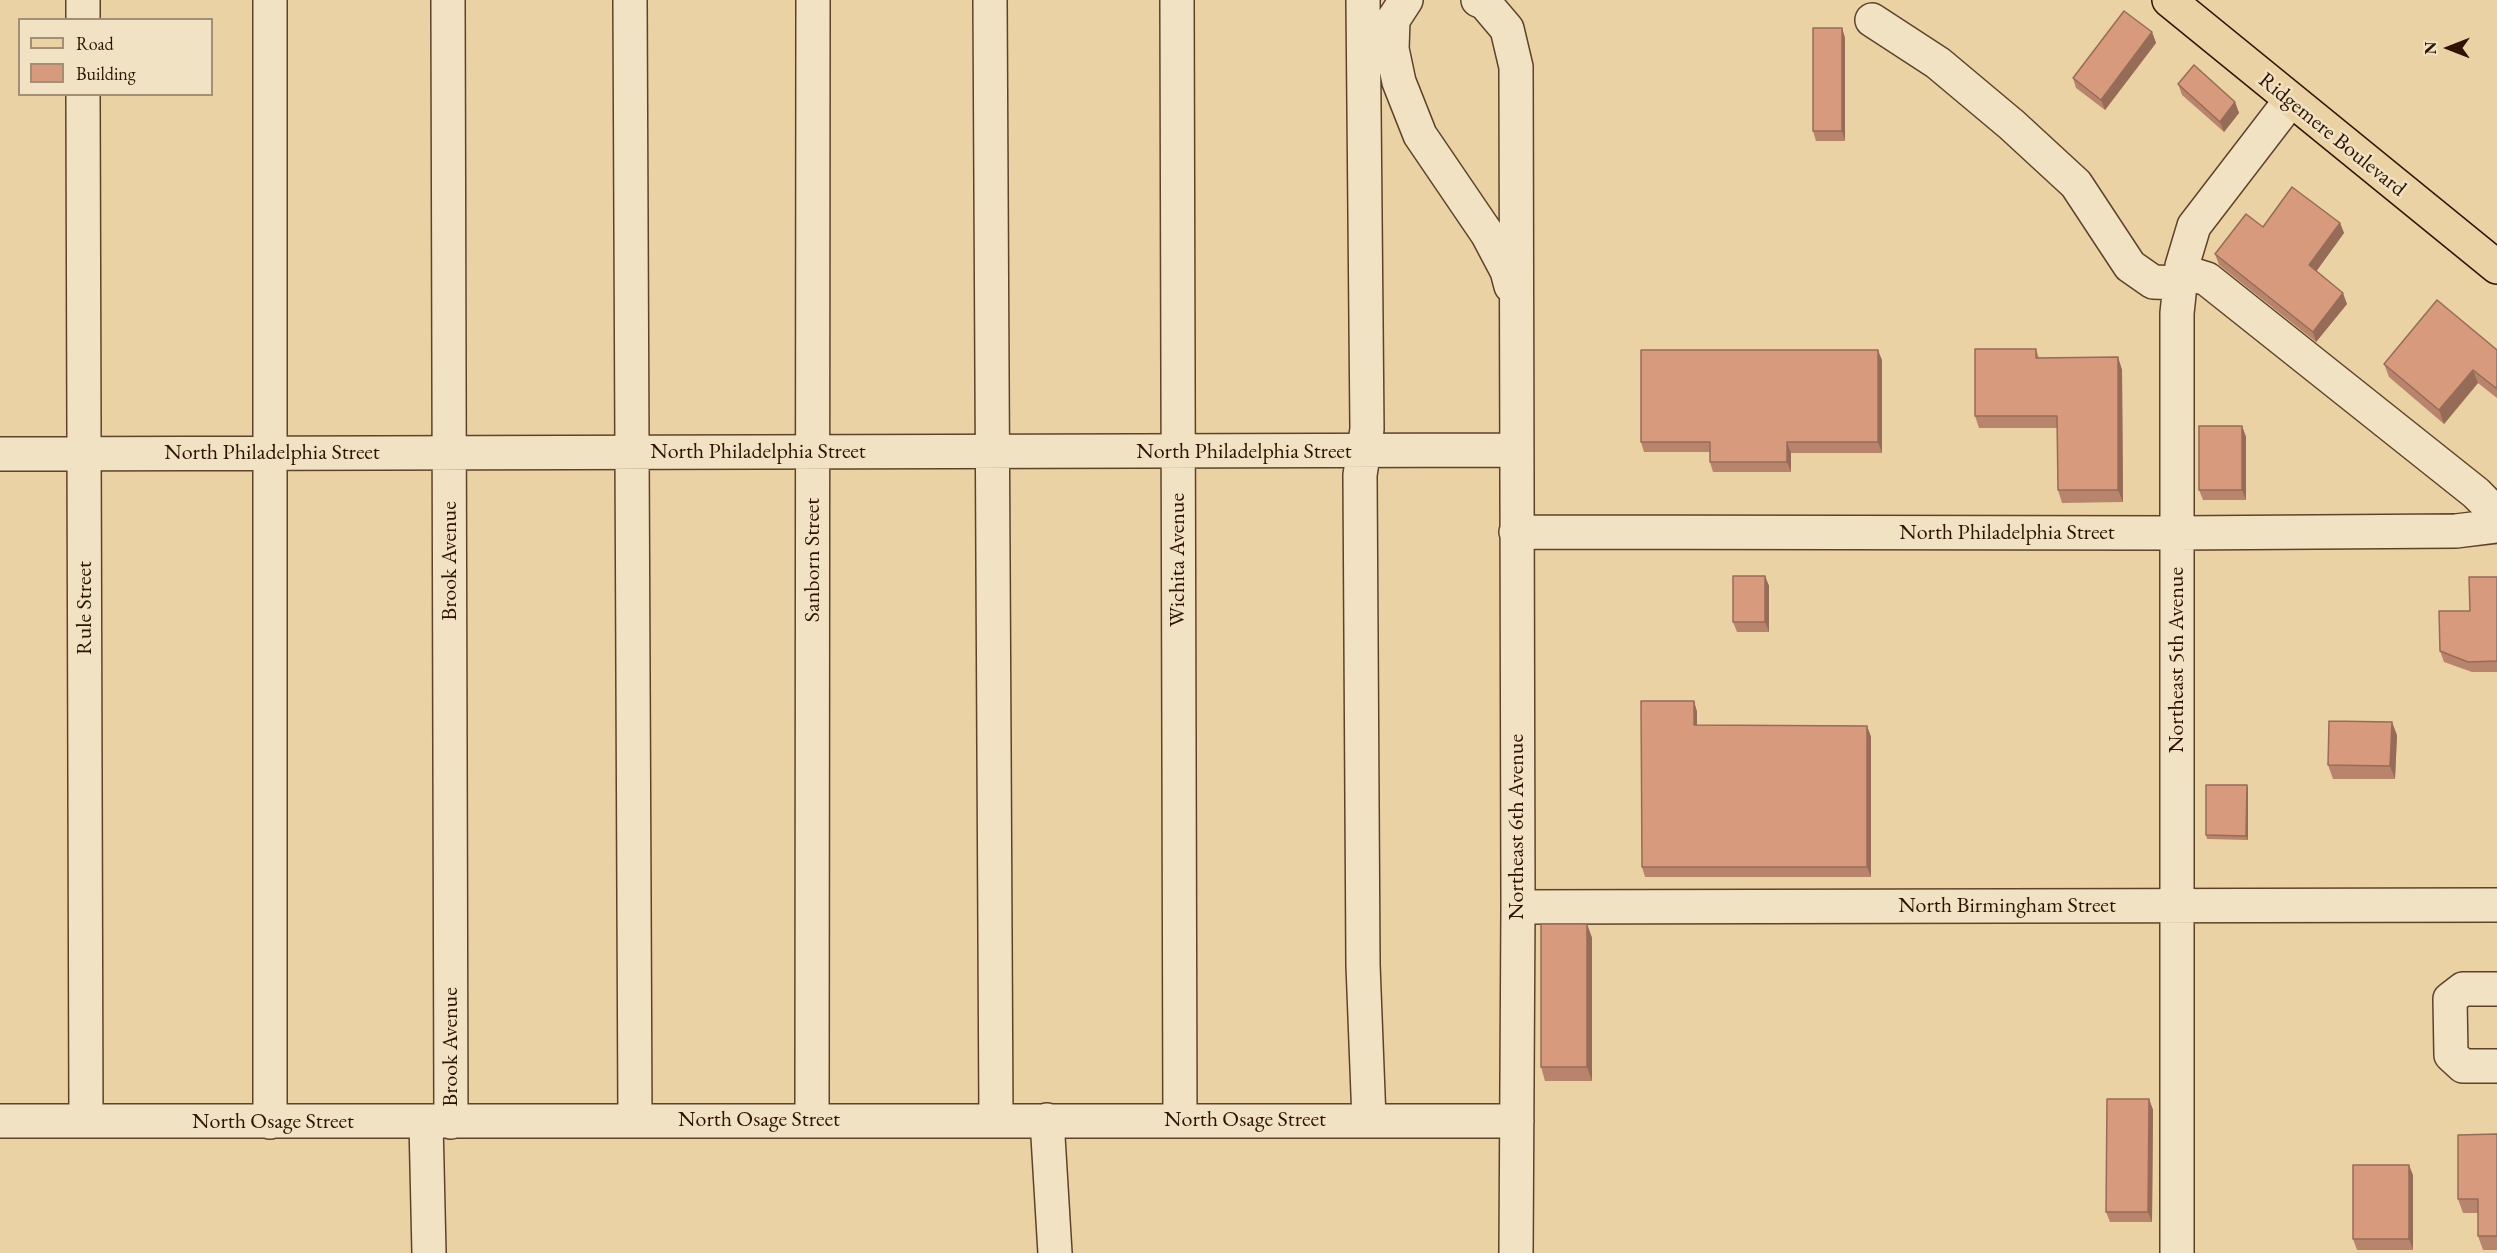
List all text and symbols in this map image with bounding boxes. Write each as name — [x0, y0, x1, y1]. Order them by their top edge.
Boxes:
legend — [18, 18, 213, 96]
north arrow — [2419, 18, 2479, 78]
text: Road — [76, 32, 114, 55]
text: N — [2420, 42, 2441, 54]
text: Building — [76, 62, 136, 85]
street label: Ridgemere Boulevard — [2253, 67, 2411, 203]
street label: North Philadelphia Street — [650, 439, 866, 465]
street label: North Philadelphia Street — [1136, 439, 1352, 465]
street label: North Philadelphia Street — [164, 440, 380, 466]
street label: Wichita Avenue — [1165, 493, 1191, 627]
street label: Sanborn Street — [800, 498, 826, 622]
street label: Brook Avenue — [437, 501, 463, 621]
street label: North Philadelphia Street — [1899, 520, 2115, 546]
street label: Rule Street — [72, 561, 98, 655]
street label: Northeast 5th Avenue — [2164, 567, 2190, 753]
street label: Northeast 6th Avenue — [1504, 734, 1530, 920]
street label: North Birmingham Street — [1898, 893, 2116, 919]
street label: Brook Avenue — [438, 987, 464, 1107]
street label: North Osage Street — [678, 1107, 840, 1133]
street label: North Osage Street — [1164, 1107, 1326, 1133]
street label: North Osage Street — [192, 1109, 354, 1135]

